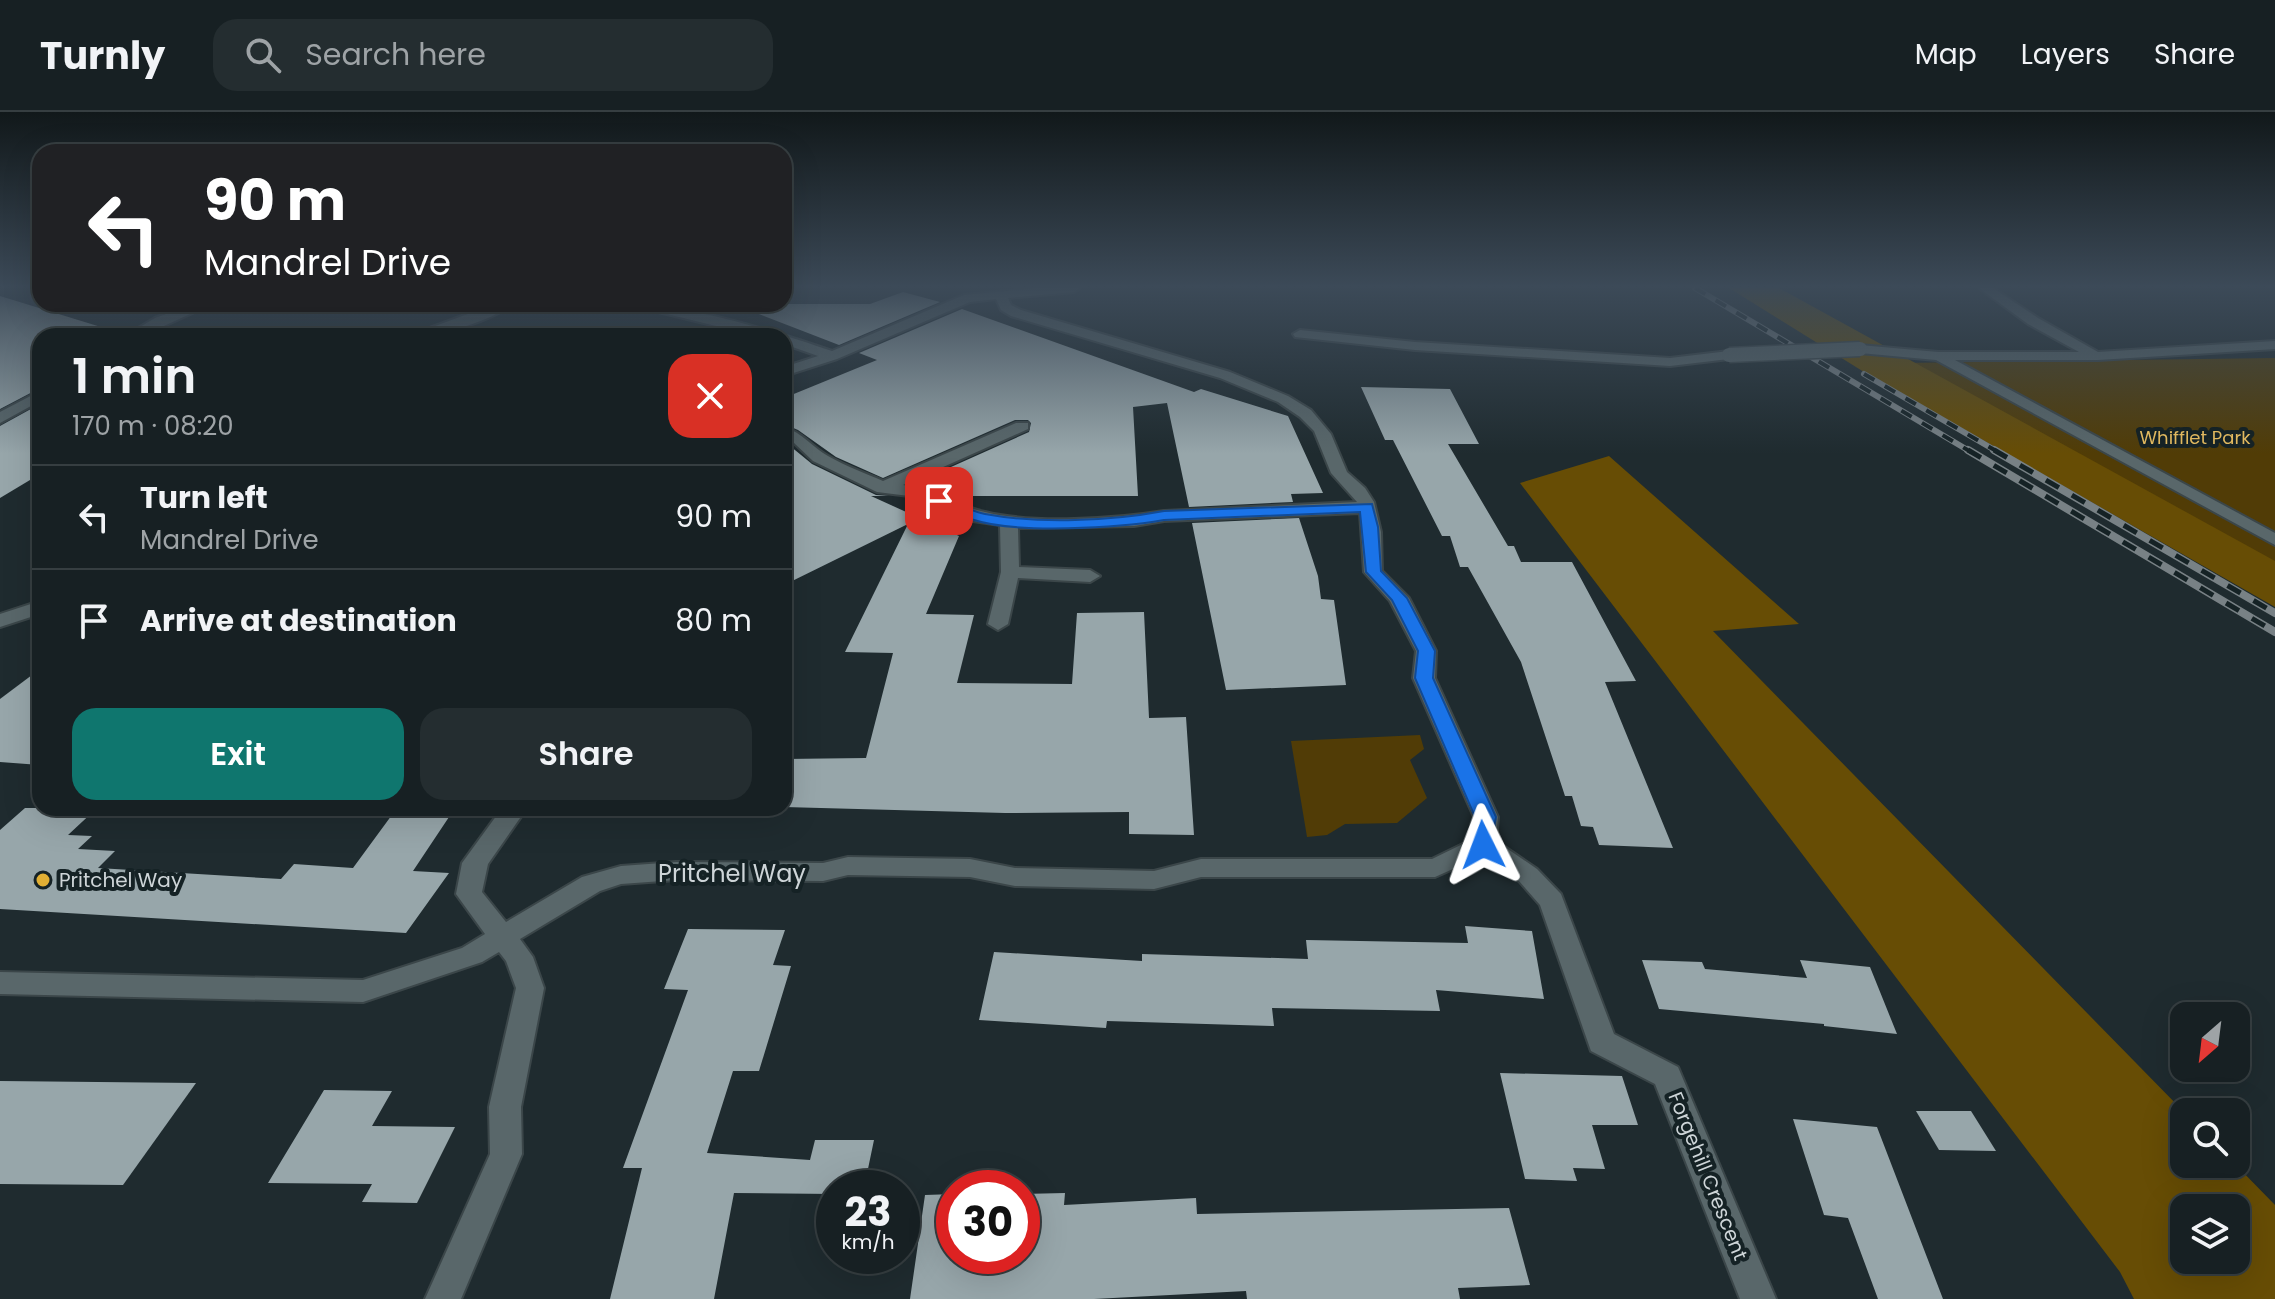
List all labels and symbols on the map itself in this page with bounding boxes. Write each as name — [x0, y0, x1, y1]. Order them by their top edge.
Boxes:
park label: Whifflet Park — [2140, 425, 2251, 450]
pin — [905, 467, 973, 535]
position arrow — [1441, 803, 1525, 887]
street label: Pritchel Way — [658, 857, 806, 890]
place label: Pritchel Way — [59, 866, 182, 894]
marker: Pritchel Way — [34, 871, 52, 889]
north arrow — [2170, 1002, 2250, 1082]
street label: Forgehill Crescent — [1661, 1088, 1755, 1264]
speed limit sign: 30 — [936, 1170, 1040, 1274]

